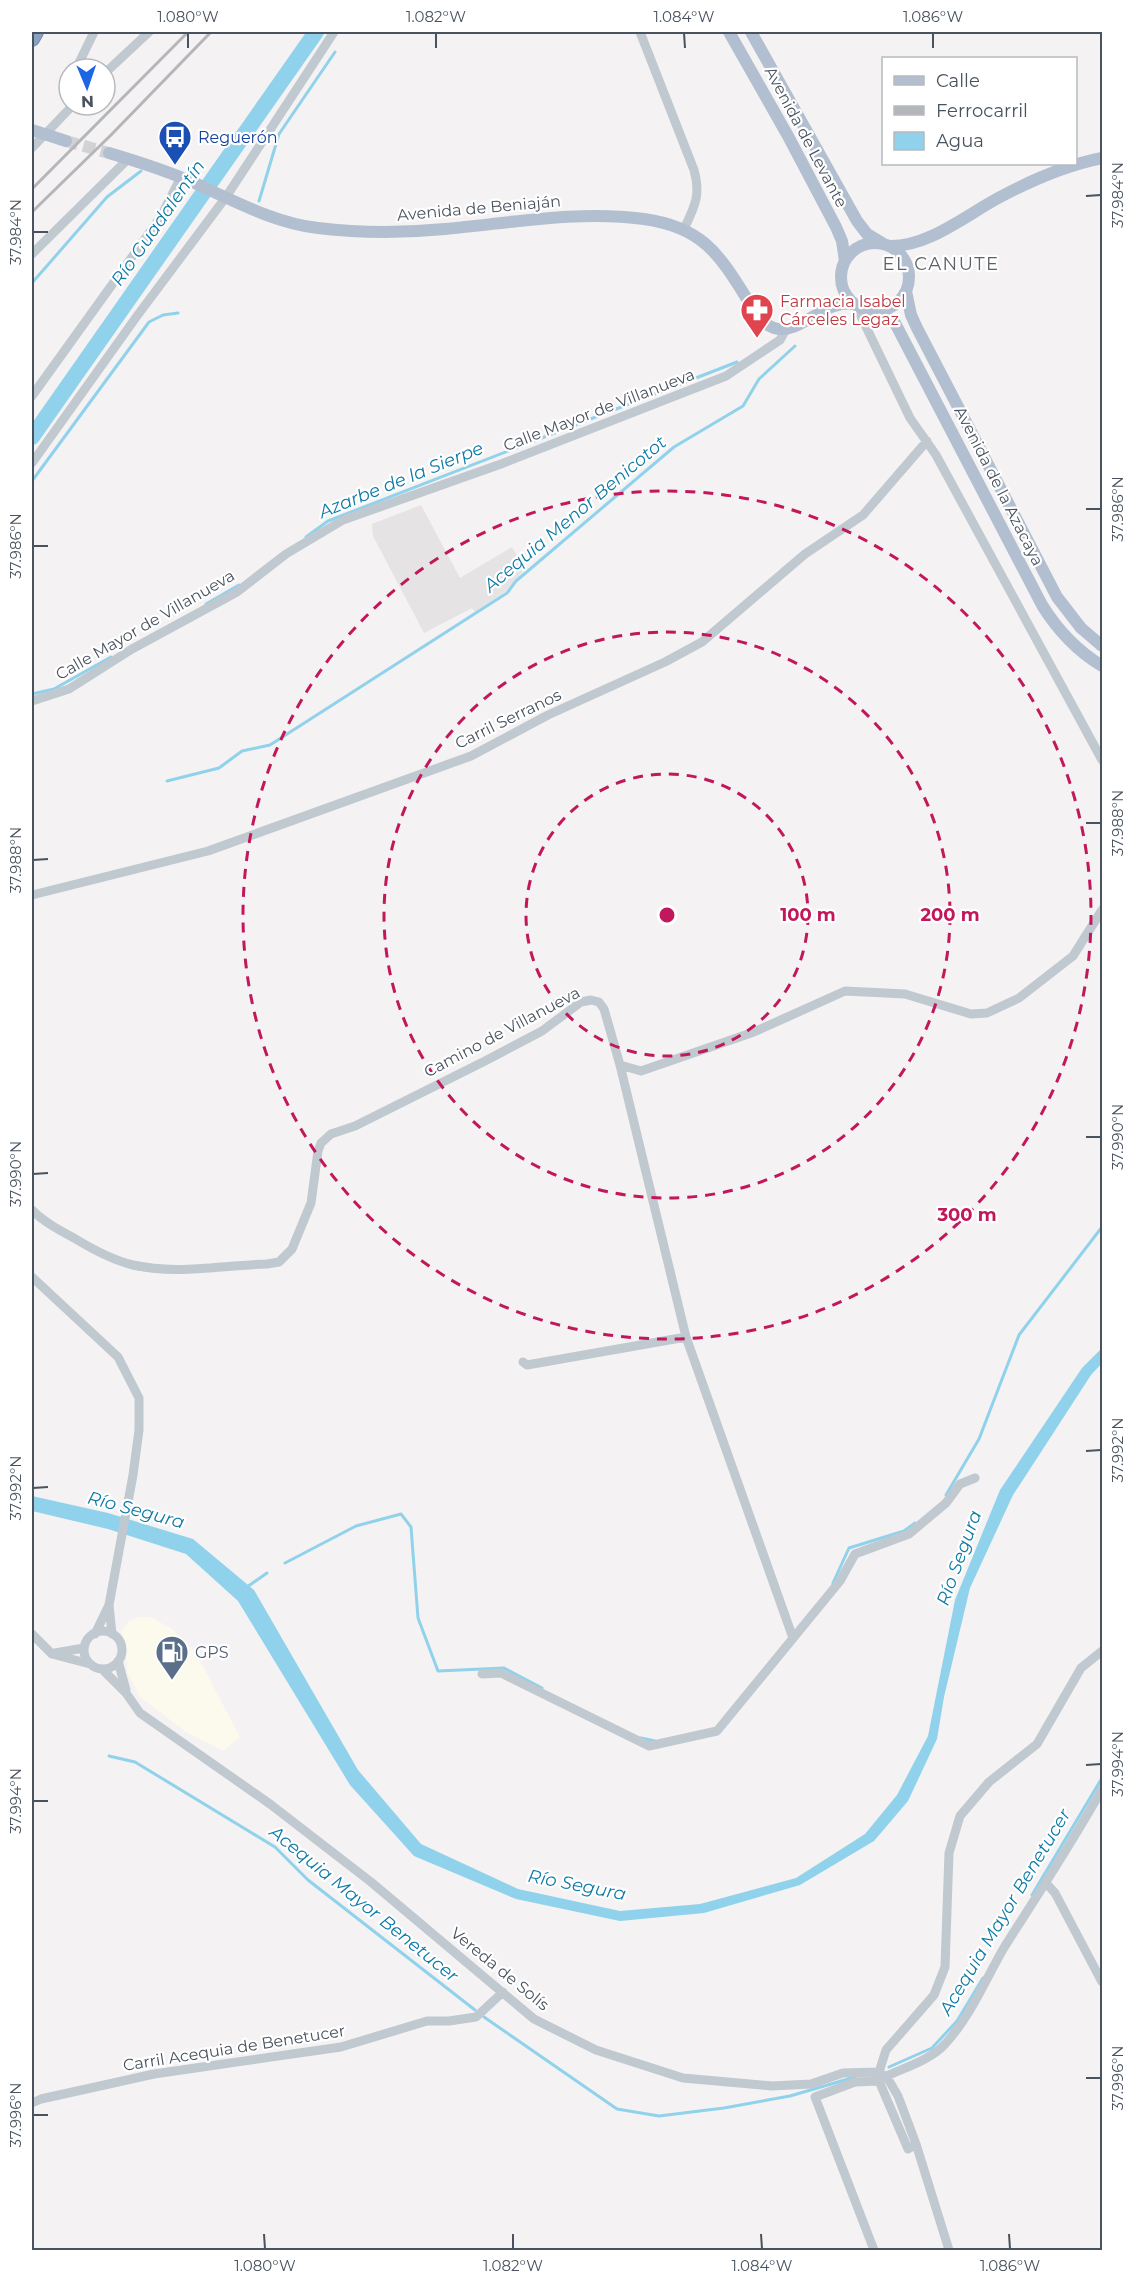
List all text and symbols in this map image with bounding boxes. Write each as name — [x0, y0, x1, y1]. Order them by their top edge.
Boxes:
text: 1.080°W — [157, 7, 219, 26]
text: 1.082°W — [406, 7, 466, 26]
text: 1.084°W — [654, 7, 715, 26]
text: 1.086°W — [903, 7, 963, 26]
north arrow — [57, 57, 117, 117]
legend — [882, 57, 1077, 165]
street label: Avenida de Levante — [761, 63, 851, 211]
text: Calle — [936, 70, 980, 92]
text: N — [81, 92, 94, 111]
text: Ferrocarril — [936, 100, 1028, 122]
bus stop icon: Reguerón — [157, 119, 193, 166]
place label: Reguerón — [198, 128, 278, 147]
text: Agua — [936, 130, 984, 152]
water label: Río Guadalentín — [106, 156, 210, 290]
text: 37.984°N — [1108, 162, 1127, 228]
street label: Avenida de Beniaján — [396, 191, 562, 225]
text: 37.984°N — [6, 199, 25, 265]
district label: EL CANUTE — [882, 253, 1000, 275]
pharmacy icon: Farmacia Isabel Cárceles Legaz — [739, 292, 775, 339]
place label: Farmacia Isabel Cárceles Legaz — [780, 292, 906, 329]
street label: Calle Mayor de Villanueva — [501, 365, 697, 455]
street label: Avenida de la Azacaya — [950, 403, 1048, 569]
water label: Acequia Menor Benicotot — [478, 431, 671, 597]
water label: Azarbe de la Sierpe — [315, 437, 487, 523]
text: 37.986°N — [1108, 476, 1127, 542]
text: 37.986°N — [6, 513, 25, 579]
street label: Calle Mayor de Villanueva — [52, 566, 238, 684]
street label: Carril Serranos — [452, 685, 564, 753]
text: 37.988°N — [1108, 790, 1127, 856]
text: 37.988°N — [6, 827, 25, 893]
text: 100 m — [780, 904, 836, 926]
text: 200 m — [920, 904, 980, 926]
centre of rings — [657, 905, 677, 925]
street label: Camino de Villanueva — [421, 983, 583, 1081]
text: 37.990°N — [1108, 1104, 1127, 1170]
text: 37.990°N — [6, 1141, 25, 1207]
text: 300 m — [936, 1204, 997, 1226]
text: 37.992°N — [1108, 1418, 1127, 1482]
text: 37.992°N — [6, 1456, 25, 1520]
water label: Río Segura — [85, 1487, 187, 1533]
water label: Río Segura — [932, 1508, 986, 1608]
fuel station icon: GPS — [154, 1634, 190, 1681]
place label: GPS — [195, 1643, 229, 1662]
text: 37.994°N — [1108, 1731, 1127, 1797]
text: 37.994°N — [6, 1768, 25, 1834]
water label: Acequia Mayor Benetucer — [934, 1804, 1076, 2020]
water label: Acequia Mayor Benetucer — [264, 1820, 464, 1988]
water label: Río Segura — [526, 1865, 628, 1905]
street label: Vereda de Solís — [447, 1923, 553, 2015]
street label: Carril Acequia de Benetucer — [122, 2021, 346, 2075]
text: 37.996°N — [1108, 2045, 1127, 2111]
text: 37.996°N — [6, 2082, 25, 2148]
text: 1.080°W — [234, 2256, 296, 2275]
text: 1.082°W — [483, 2256, 543, 2275]
text: 1.084°W — [732, 2256, 793, 2275]
text: 1.086°W — [980, 2256, 1040, 2275]

